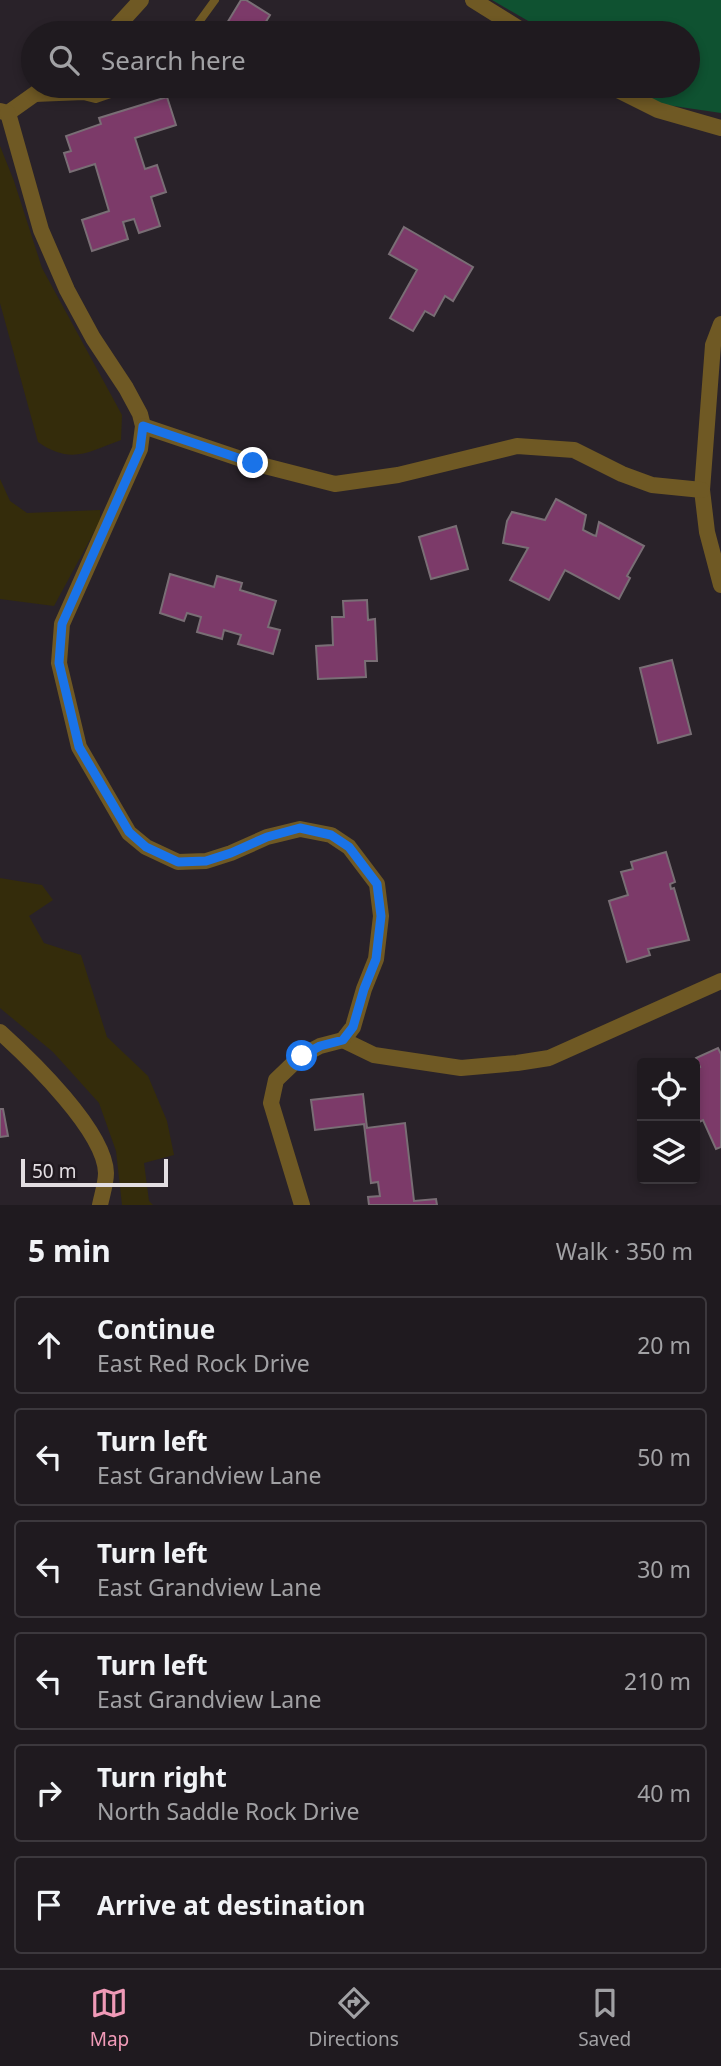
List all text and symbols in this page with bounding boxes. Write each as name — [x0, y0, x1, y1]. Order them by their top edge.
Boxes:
search box — [21, 21, 700, 98]
icon: search — [45, 41, 83, 79]
text: Search here — [101, 42, 246, 78]
route end — [237, 447, 268, 478]
route start — [286, 1040, 317, 1071]
map controls — [637, 1058, 700, 1184]
button: locate — [637, 1058, 700, 1121]
button: layers — [637, 1121, 700, 1184]
scale bar — [21, 1156, 168, 1188]
text: 50 m — [32, 1158, 76, 1184]
text: 5 min — [28, 1230, 111, 1271]
text: Walk · 350 m — [556, 1235, 693, 1267]
text: Continue — [97, 1311, 215, 1347]
icon: ahead — [30, 1326, 68, 1364]
text: 20 m — [637, 1329, 691, 1361]
text: East Red Rock Drive — [97, 1347, 310, 1379]
text: Turn left — [97, 1423, 208, 1459]
icon: left — [30, 1438, 68, 1476]
text: 50 m — [637, 1441, 691, 1473]
text: East Grandview Lane — [97, 1459, 321, 1491]
text: Turn left — [97, 1535, 208, 1571]
icon: left — [30, 1550, 68, 1588]
text: 30 m — [637, 1553, 691, 1585]
text: East Grandview Lane — [97, 1571, 321, 1603]
text: Turn left — [97, 1647, 208, 1683]
icon: left — [30, 1662, 68, 1700]
text: 210 m — [624, 1665, 691, 1697]
text: East Grandview Lane — [97, 1683, 321, 1715]
text: Turn right — [97, 1759, 227, 1795]
icon: right — [30, 1774, 68, 1812]
text: 40 m — [637, 1777, 691, 1809]
text: North Saddle Rock Drive — [97, 1795, 360, 1827]
icon: arrive — [30, 1886, 68, 1924]
text: Arrive at destination — [97, 1887, 366, 1923]
tab: Map — [90, 1984, 129, 2052]
tab: Directions — [309, 1984, 399, 2052]
tab: Saved — [578, 1984, 631, 2052]

